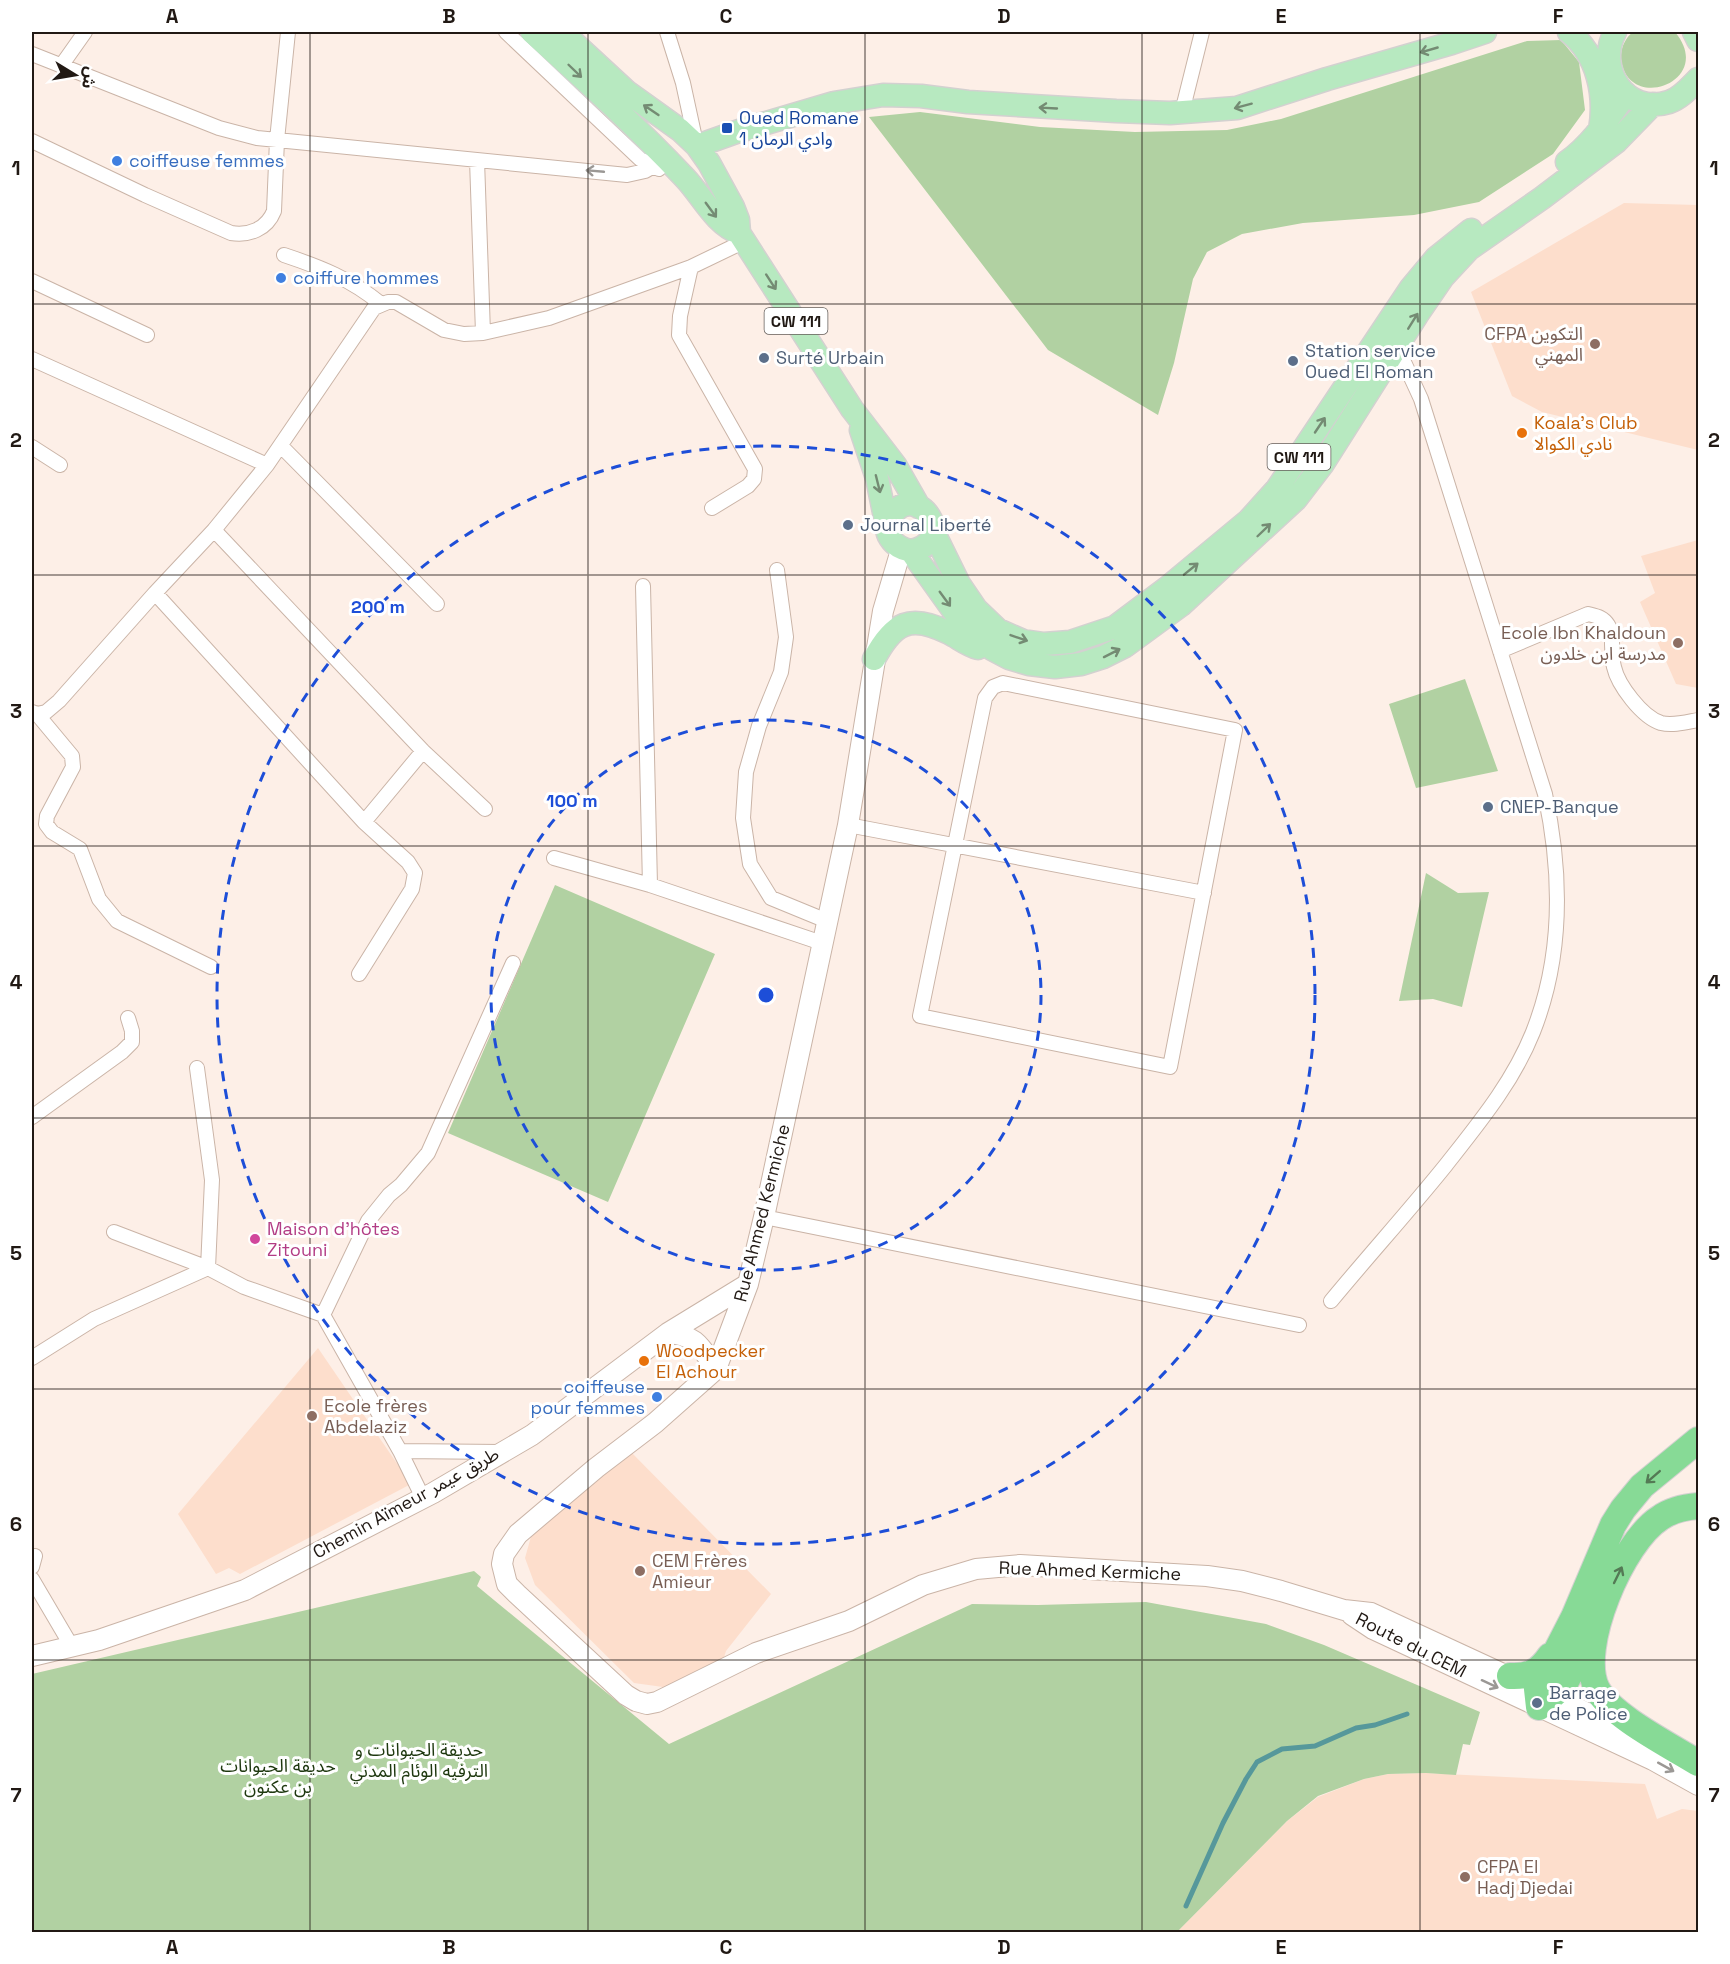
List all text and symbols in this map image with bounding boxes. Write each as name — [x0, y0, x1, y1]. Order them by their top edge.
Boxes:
text: A — [166, 3, 179, 29]
text: B — [442, 3, 456, 29]
text: C — [720, 3, 733, 29]
text: D — [997, 3, 1011, 29]
text: E — [1275, 3, 1287, 29]
text: F — [1553, 3, 1564, 29]
north arrow — [45, 45, 105, 105]
one-way arrow — [1420, 45, 1439, 56]
one-way arrow — [567, 64, 582, 79]
text: ش — [77, 65, 102, 91]
one-way arrow — [1234, 101, 1253, 112]
one-way arrow — [1039, 102, 1059, 113]
one-way arrow — [644, 104, 660, 116]
place label: Oued Romane 1 وادي الرمان — [739, 106, 859, 152]
marker: Oued Romane 1 وادي الرمان — [720, 121, 734, 135]
place label: coiffeuse femmes — [129, 149, 284, 172]
marker: coiffeuse femmes — [110, 154, 124, 168]
text: 1 — [11, 155, 21, 181]
text: 1 — [1709, 155, 1719, 181]
one-way arrow — [586, 165, 606, 176]
one-way arrow — [705, 202, 717, 218]
place label: coiffure hommes — [293, 266, 439, 289]
marker: coiffure hommes — [274, 271, 288, 285]
one-way arrow — [765, 273, 777, 290]
road number: CW 111 — [764, 308, 828, 334]
one-way arrow — [1407, 313, 1419, 330]
place label: CFPA التكوين المهني — [1484, 322, 1583, 368]
marker: CFPA التكوين المهني — [1588, 337, 1602, 351]
place label: Station service Oued El Roman — [1305, 339, 1436, 383]
place label: Surté Urbain — [776, 346, 884, 369]
marker: Surté Urbain — [757, 351, 771, 365]
marker: Station service Oued El Roman — [1286, 354, 1300, 368]
place label: Koala's Club نادي الكوالا — [1534, 411, 1638, 457]
one-way arrow — [1314, 417, 1327, 434]
marker: Koala's Club نادي الكوالا — [1515, 426, 1529, 440]
text: 2 — [10, 427, 22, 453]
text: 2 — [1708, 427, 1720, 453]
road number: CW 111 — [1268, 444, 1330, 470]
one-way arrow — [873, 474, 885, 493]
place label: Journal Liberté — [860, 513, 991, 536]
marker: Journal Liberté — [841, 518, 855, 532]
one-way arrow — [1256, 523, 1271, 538]
one-way arrow — [1183, 563, 1199, 576]
one-way arrow — [938, 591, 951, 607]
text: 200 m — [351, 595, 405, 618]
place label: Ecole Ibn Khaldoun مدرسة ابن خلدون — [1501, 621, 1666, 665]
one-way arrow — [1009, 634, 1028, 645]
marker: Ecole Ibn Khaldoun مدرسة ابن خلدون — [1671, 636, 1685, 650]
one-way arrow — [1103, 646, 1121, 658]
text: 3 — [10, 698, 22, 724]
text: 3 — [1708, 698, 1720, 724]
text: 100 m — [546, 789, 598, 812]
place label: CNEP-Banque — [1500, 795, 1619, 818]
marker: CNEP-Banque — [1481, 800, 1495, 814]
text: 4 — [10, 969, 23, 995]
text: 4 — [1708, 969, 1721, 995]
centre of rings — [756, 985, 776, 1005]
street label: Rue Ahmed Kermiche — [728, 1122, 795, 1304]
place label: Maison d'hôtes Zitouni — [267, 1217, 400, 1261]
marker: Maison d'hôtes Zitouni — [248, 1232, 262, 1246]
text: 5 — [10, 1240, 22, 1266]
text: 5 — [1708, 1240, 1720, 1266]
place label: Woodpecker El Achour — [656, 1339, 765, 1383]
marker: Woodpecker El Achour — [637, 1354, 651, 1368]
place label: coiffeuse pour femmes — [531, 1375, 645, 1419]
marker: coiffeuse pour femmes — [650, 1390, 664, 1404]
place label: Ecole frères Abdelaziz — [324, 1394, 427, 1438]
marker: Ecole frères Abdelaziz — [305, 1409, 319, 1423]
street label: Chemin Aïmeur طريق عيمر — [309, 1442, 503, 1563]
one-way arrow — [1645, 1469, 1661, 1483]
text: 6 — [10, 1511, 22, 1537]
text: 6 — [1708, 1511, 1720, 1537]
place label: CEM Frères Amieur — [652, 1549, 747, 1593]
street label: Rue Ahmed Kermiche — [998, 1556, 1182, 1585]
marker: CEM Frères Amieur — [633, 1564, 647, 1578]
one-way arrow — [1612, 1566, 1624, 1584]
street label: Route du CEM — [1352, 1607, 1470, 1682]
one-way arrow — [1480, 1678, 1498, 1690]
place label: Barrage de Police — [1549, 1681, 1628, 1725]
marker: Barrage de Police — [1530, 1696, 1544, 1710]
park label: حديقة الحيوانات و الترفيه الوئام المدني — [350, 1738, 488, 1785]
park label: حديقة الحيوانات بن عكنون — [220, 1754, 336, 1798]
one-way arrow — [1657, 1761, 1674, 1773]
text: 7 — [10, 1782, 22, 1808]
text: 7 — [1708, 1782, 1720, 1808]
place label: CFPA El Hadj Djedai — [1477, 1855, 1573, 1899]
marker: CFPA El Hadj Djedai — [1458, 1870, 1472, 1884]
text: A — [166, 1934, 179, 1960]
text: B — [442, 1934, 456, 1960]
text: C — [720, 1934, 733, 1960]
text: D — [997, 1934, 1011, 1960]
text: E — [1275, 1934, 1287, 1960]
text: F — [1553, 1934, 1564, 1960]

